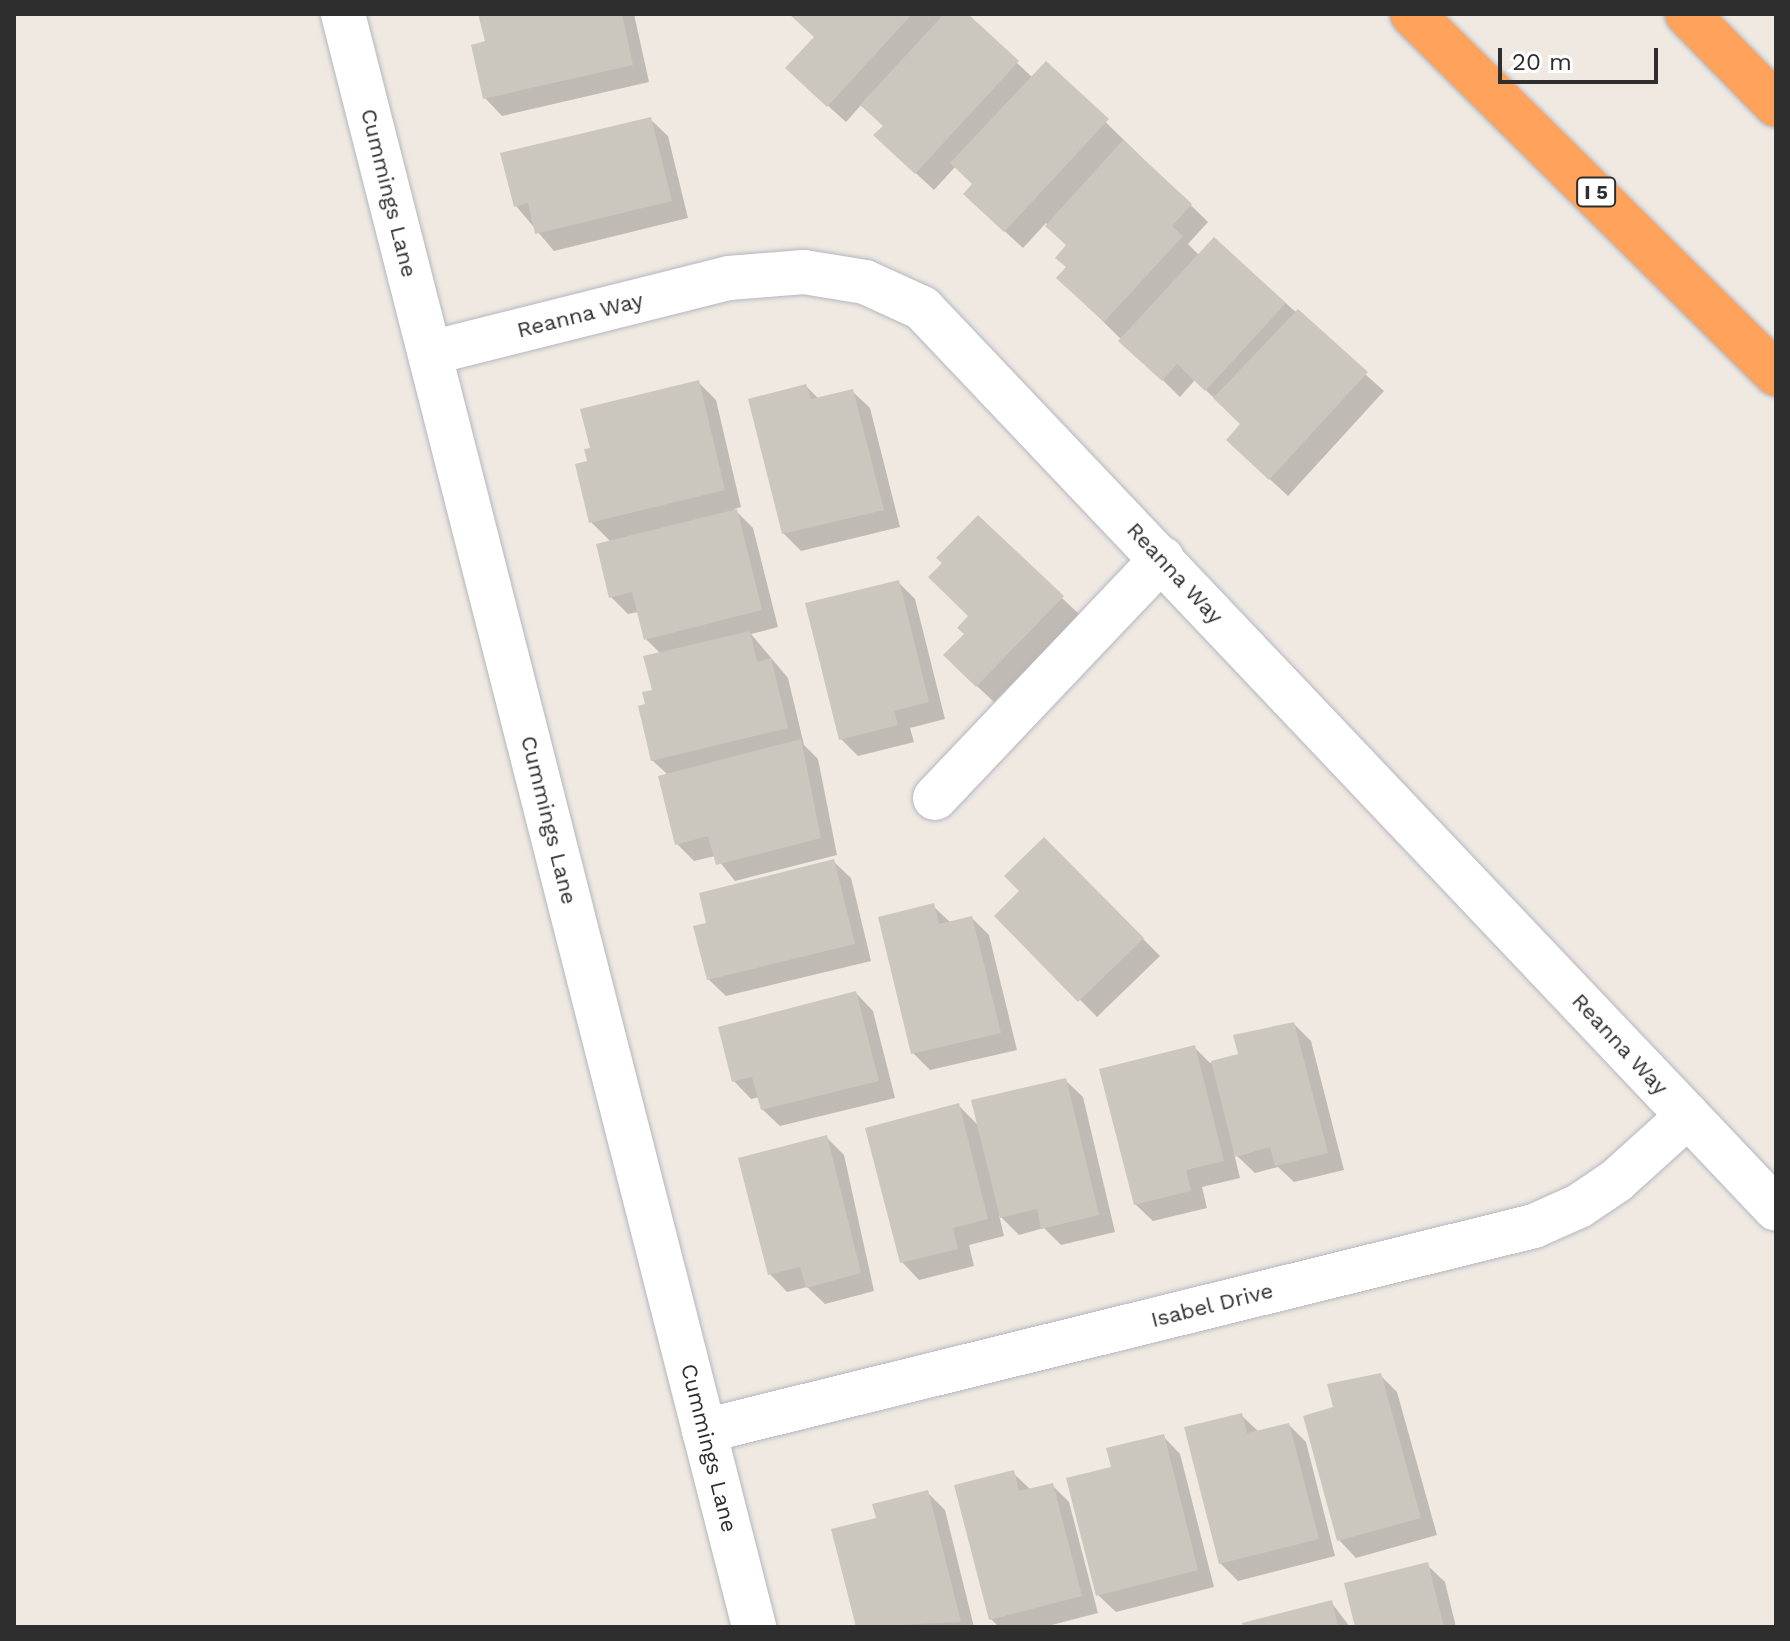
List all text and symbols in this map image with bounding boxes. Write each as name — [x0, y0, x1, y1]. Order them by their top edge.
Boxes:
scale bar — [1502, 32, 1662, 82]
text: 20 m — [1512, 48, 1572, 76]
street label: Cummings Lane — [355, 106, 423, 280]
road number: I 5 — [1576, 176, 1616, 208]
street label: Reanna Way — [514, 286, 646, 344]
street label: Reanna Way — [1121, 516, 1229, 630]
street label: Cummings Lane — [515, 733, 583, 907]
street label: Reanna Way — [1566, 987, 1674, 1101]
street label: Isabel Drive — [1148, 1277, 1276, 1333]
street label: Cummings Lane — [675, 1361, 743, 1535]

